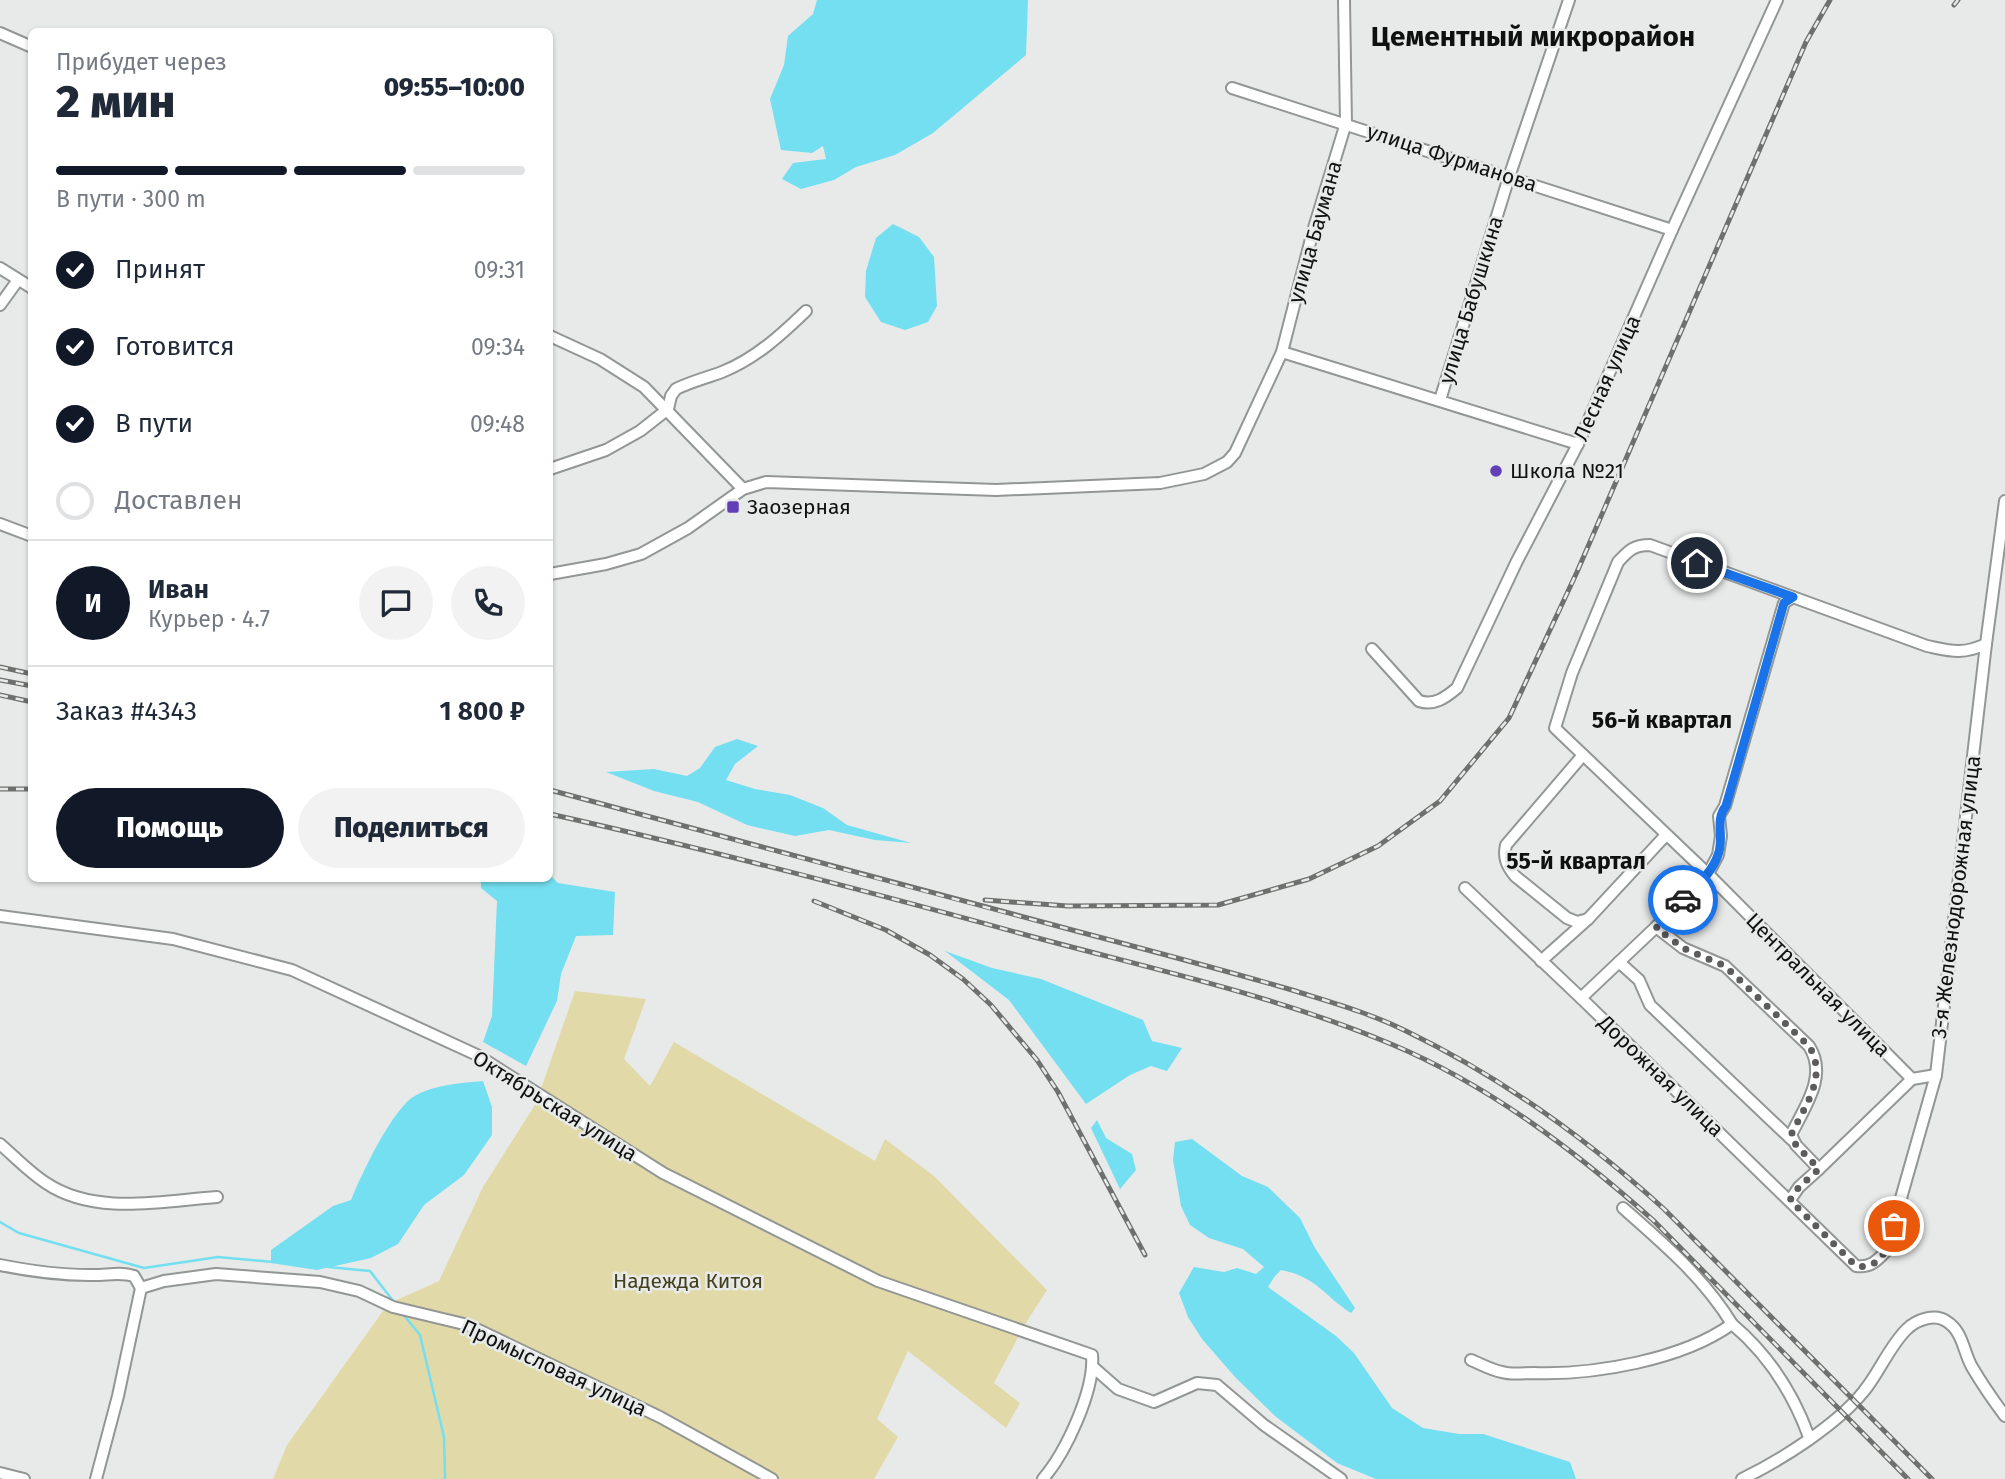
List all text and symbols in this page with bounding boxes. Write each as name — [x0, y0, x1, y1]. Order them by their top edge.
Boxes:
district label: Цементный микрорайон — [1371, 20, 1695, 53]
text: Прибудет через — [56, 48, 227, 76]
text: 09:55–10:00 — [384, 72, 525, 103]
text: 2 мин — [56, 74, 175, 129]
street label: улица Фурманова — [1364, 118, 1540, 198]
street label: улица Баумана — [1282, 158, 1348, 306]
text: В пути · 300 m — [56, 185, 206, 213]
street label: улица Бабушкина — [1433, 213, 1509, 387]
icon: check — [56, 251, 94, 289]
text: Принят — [115, 254, 205, 285]
text: 09:31 — [474, 256, 525, 284]
street label: Лесная улица — [1568, 311, 1646, 445]
icon: check — [56, 328, 94, 366]
text: Готовится — [115, 331, 235, 362]
text: 09:34 — [471, 333, 525, 361]
icon: check — [56, 405, 94, 443]
text: В пути — [115, 408, 193, 439]
text: 09:48 — [470, 410, 525, 438]
place label: Школа №21 — [1510, 458, 1624, 484]
marker: Школа №21 — [1488, 463, 1504, 479]
text: Доставлен — [115, 485, 242, 516]
place label: Заозерная — [747, 494, 851, 520]
marker: Заозерная — [725, 499, 741, 515]
pin — [1667, 533, 1727, 593]
icon: home — [1678, 544, 1716, 582]
button: chat — [359, 566, 433, 640]
button: phone — [451, 566, 525, 640]
text: Иван — [148, 574, 209, 605]
text: И — [84, 588, 102, 619]
text: Курьер · 4.7 — [148, 605, 270, 633]
text: Заказ #4343 — [56, 696, 197, 727]
text: 1 800 ₽ — [440, 696, 525, 727]
district label: 56-й квартал — [1592, 706, 1732, 734]
street label: 3-я Железнодорожная улица — [1926, 754, 1986, 1040]
button: Помощь — [56, 788, 284, 868]
button: Поделиться — [298, 788, 525, 868]
district label: 55-й квартал — [1506, 847, 1646, 875]
courier — [1648, 865, 1718, 935]
icon: car — [1664, 881, 1702, 919]
street label: Центральная улица — [1740, 907, 1896, 1063]
street label: Дорожная улица — [1592, 1009, 1729, 1142]
street label: Октябрьская улица — [468, 1045, 642, 1167]
pin — [1864, 1196, 1924, 1256]
icon: bag — [1875, 1207, 1913, 1245]
park label: Надежда Китоя — [613, 1268, 763, 1294]
street label: Промысловая улица — [457, 1314, 651, 1422]

